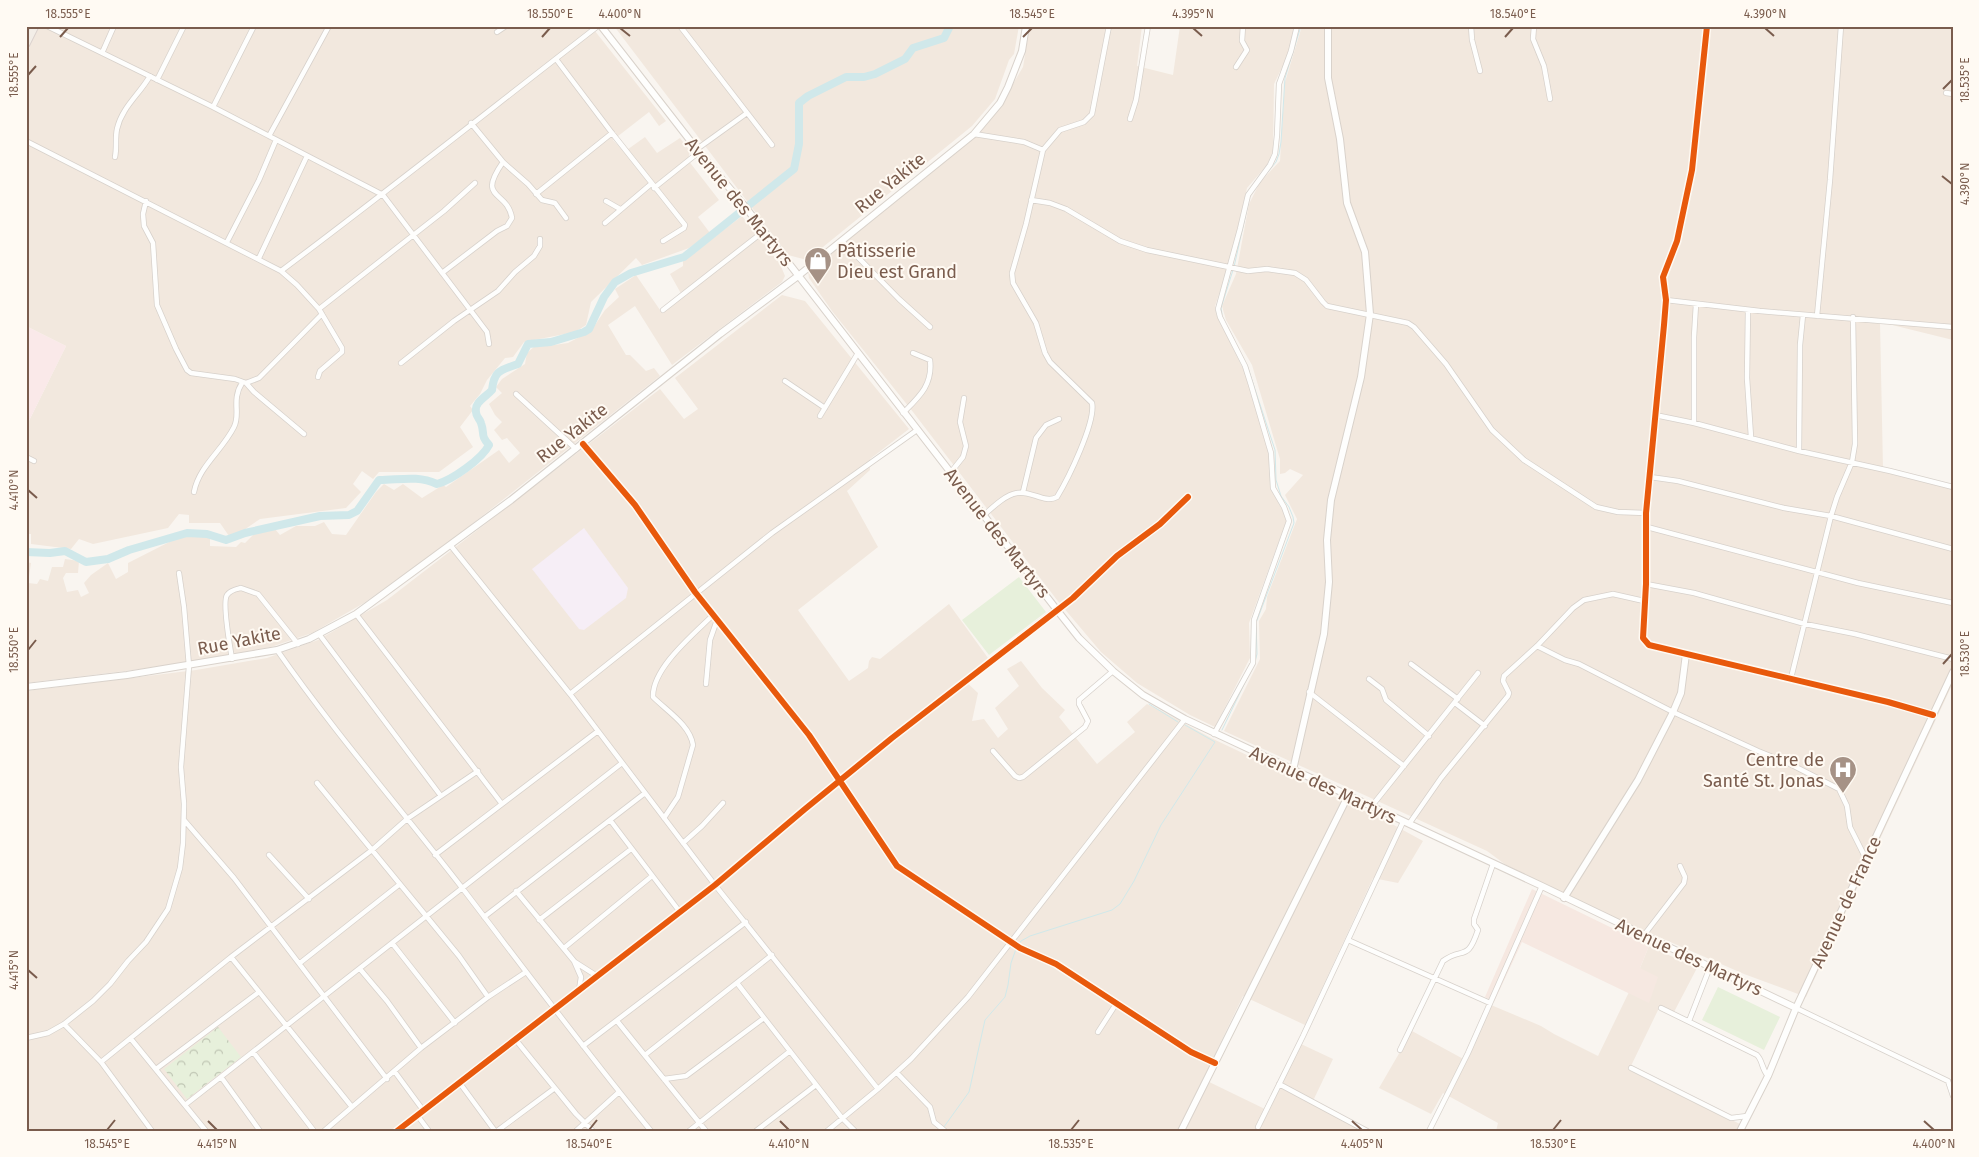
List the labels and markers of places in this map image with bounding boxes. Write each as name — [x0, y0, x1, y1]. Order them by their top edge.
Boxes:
place label: Pâtisserie Dieu est Grand — [837, 240, 957, 283]
shop icon: Pâtisserie Dieu est Grand — [803, 246, 833, 285]
place label: Centre de Santé St. Jonas — [1703, 749, 1824, 792]
hospital icon: Centre de Santé St. Jonas — [1828, 755, 1858, 794]

